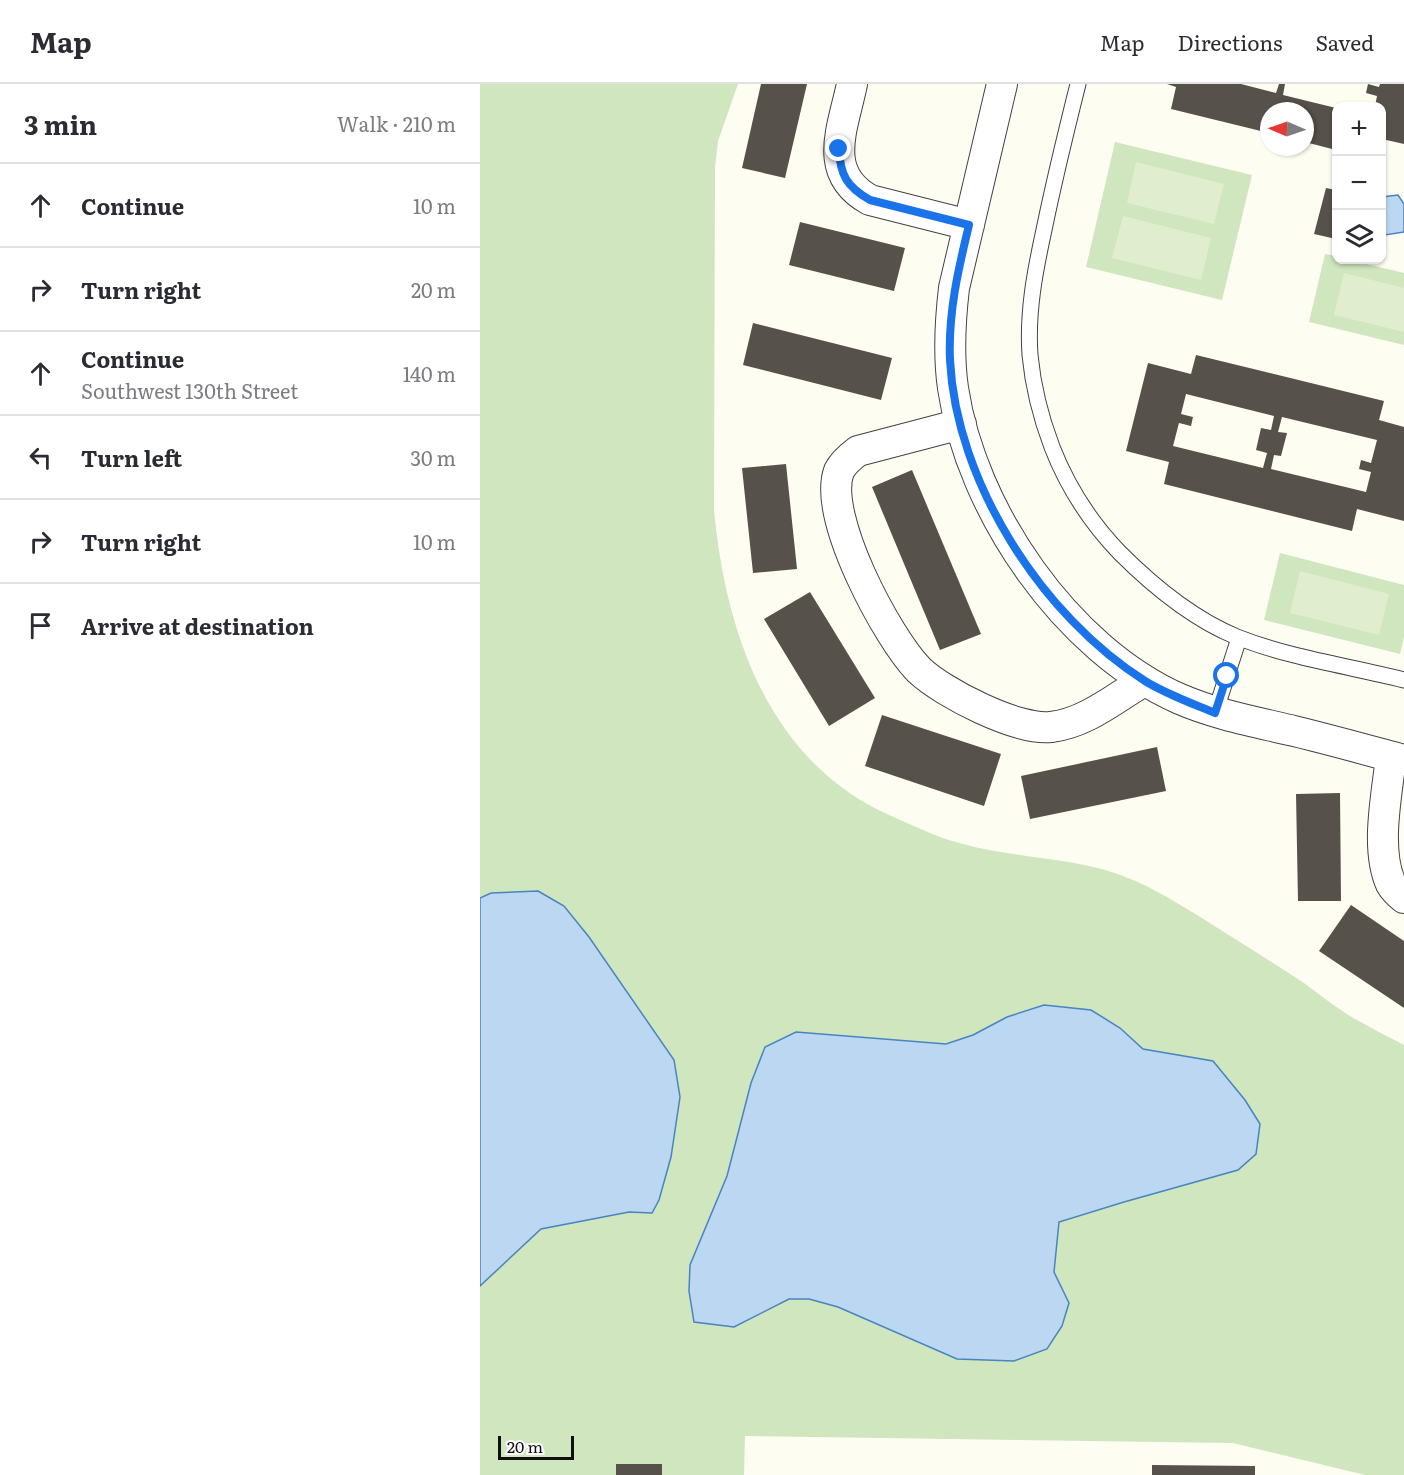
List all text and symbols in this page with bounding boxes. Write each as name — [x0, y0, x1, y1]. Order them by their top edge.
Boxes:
text: Map — [30, 20, 92, 62]
text: Map — [1100, 26, 1145, 57]
text: Directions — [1178, 26, 1283, 57]
text: Saved — [1316, 26, 1374, 57]
north arrow — [1260, 102, 1314, 156]
map controls — [1332, 102, 1386, 264]
button: + — [1332, 102, 1386, 156]
text: 3 min — [24, 104, 97, 143]
text: Walk · 210 m — [337, 108, 456, 138]
route end — [825, 135, 851, 161]
button: − — [1332, 156, 1386, 210]
icon: ahead — [24, 189, 57, 222]
text: Continue — [81, 189, 184, 222]
text: 10 m — [413, 190, 456, 220]
button: layers — [1332, 210, 1386, 264]
icon: right — [24, 273, 57, 306]
text: Turn right — [81, 273, 201, 306]
text: 20 m — [411, 274, 456, 304]
text: Continue — [81, 342, 184, 375]
icon: ahead — [24, 357, 57, 390]
text: 140 m — [403, 358, 456, 388]
text: Southwest 130th Street — [81, 375, 298, 405]
icon: left — [24, 441, 57, 474]
text: Turn left — [81, 441, 182, 474]
text: 30 m — [410, 442, 456, 472]
icon: right — [24, 525, 57, 558]
text: Turn right — [81, 525, 201, 558]
text: 10 m — [413, 526, 456, 556]
icon: arrive — [24, 609, 57, 642]
text: Arrive at destination — [81, 609, 314, 642]
route start — [1213, 662, 1239, 688]
scale bar — [498, 1433, 574, 1460]
text: 20 m — [507, 1434, 543, 1458]

